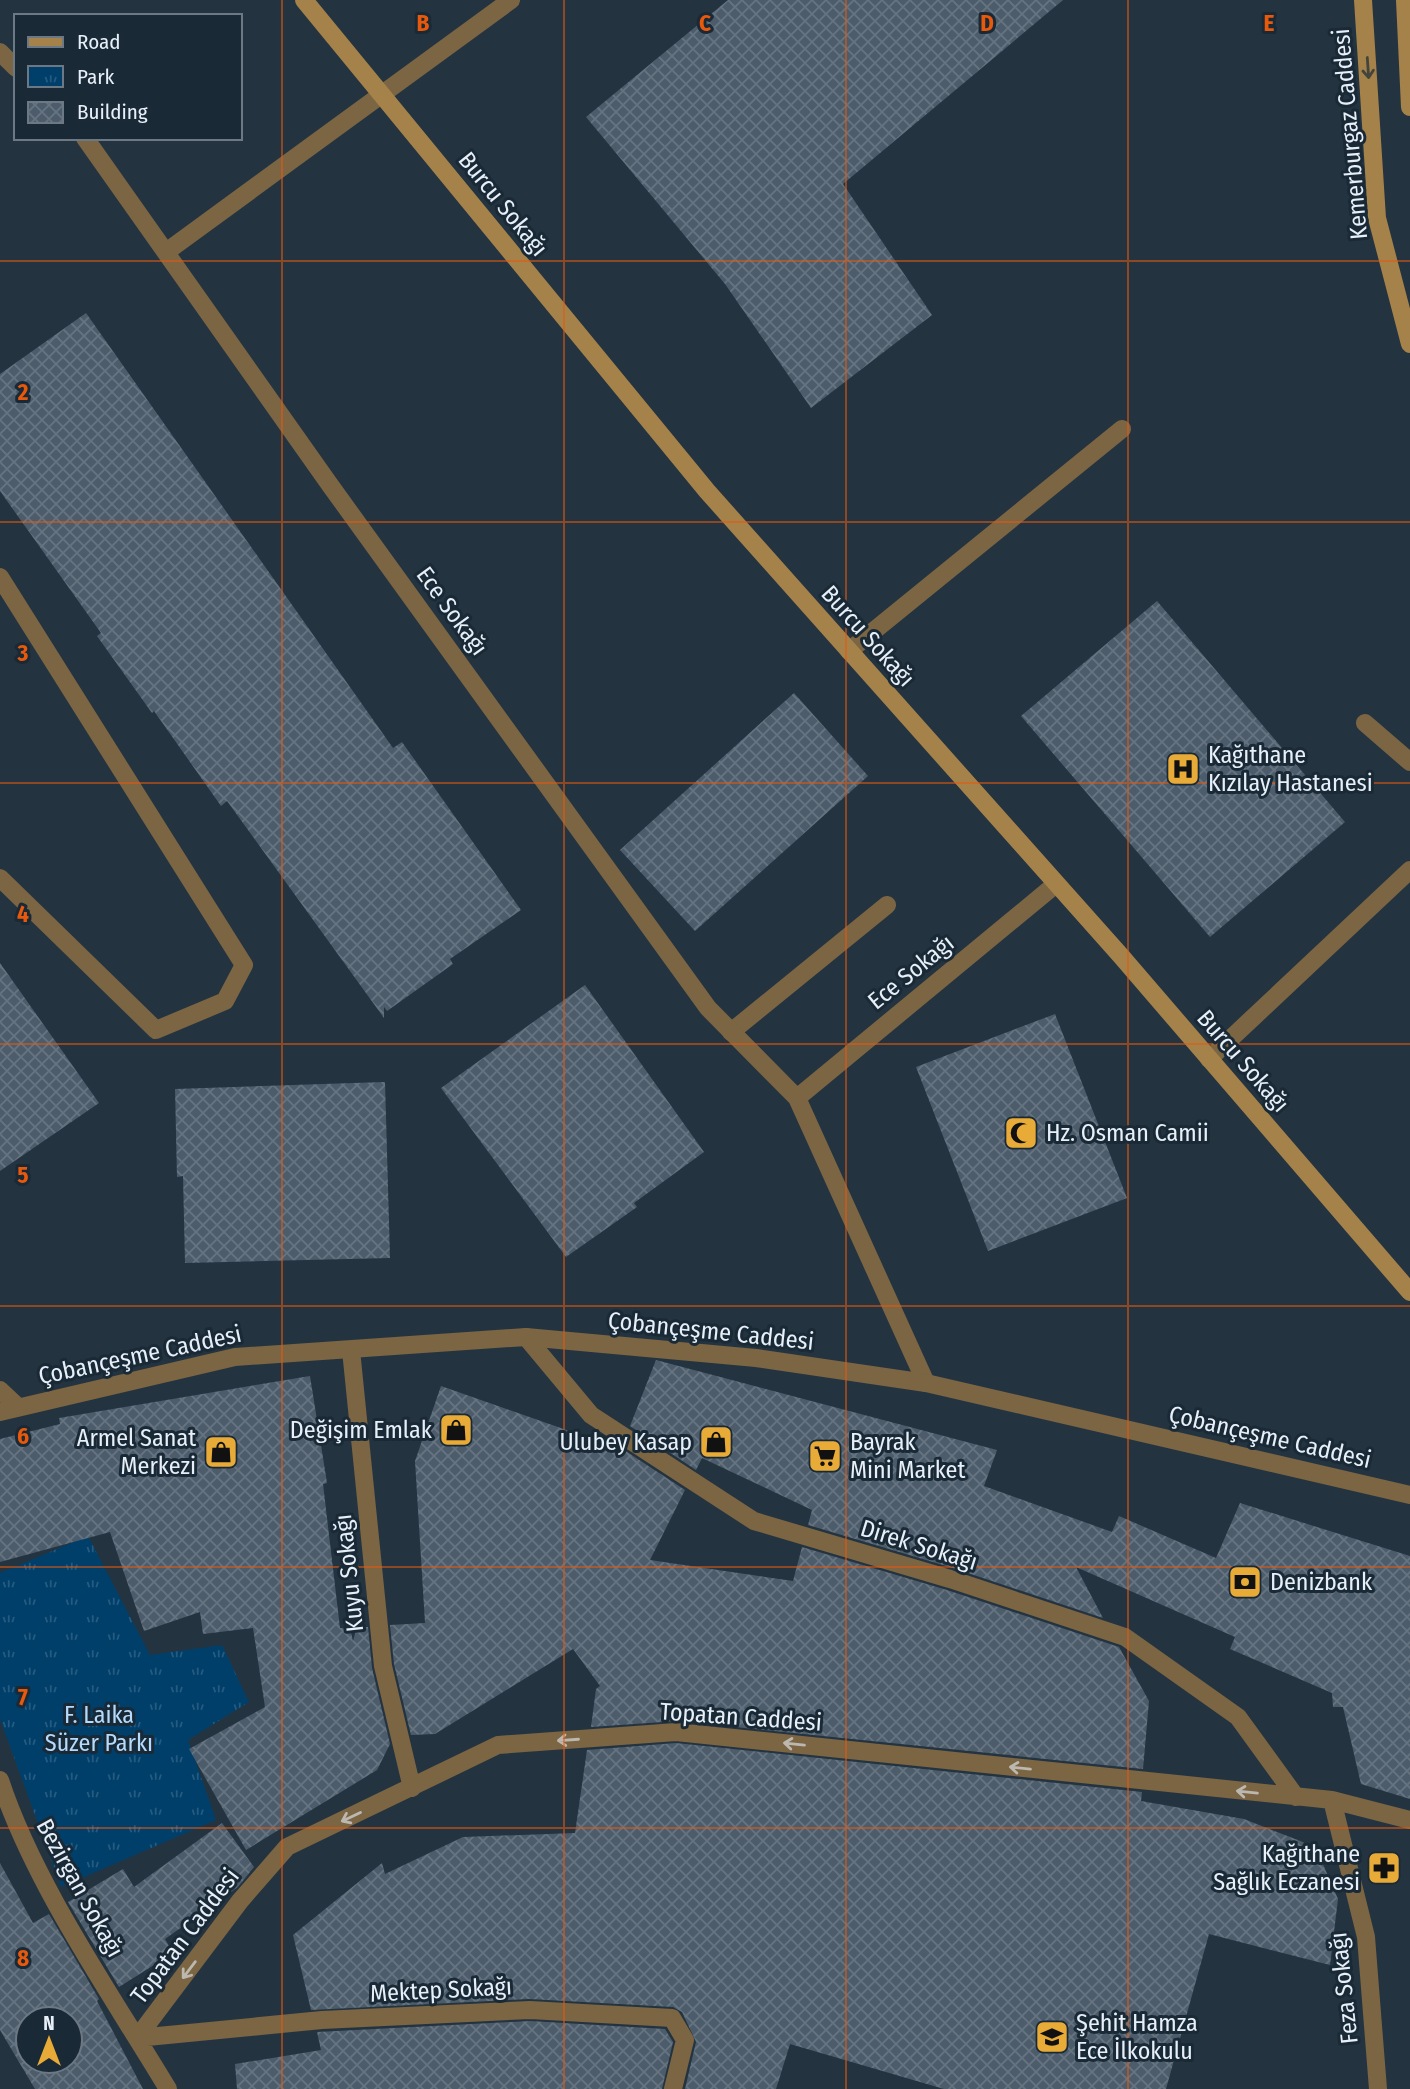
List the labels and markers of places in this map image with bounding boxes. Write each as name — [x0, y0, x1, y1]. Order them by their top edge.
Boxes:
place label: Kağıthane Kızılay Hastanesi — [1208, 741, 1373, 797]
hospital icon: Kağıthane Kızılay Hastanesi — [1164, 750, 1202, 788]
mosque icon: Hz. Osman Camii — [1002, 1114, 1040, 1152]
place label: Hz. Osman Camii — [1046, 1119, 1209, 1147]
shop icon: Değişim Emlak — [437, 1411, 475, 1449]
place label: Değişim Emlak — [290, 1416, 433, 1444]
shop icon: Ulubey Kasap — [697, 1423, 735, 1461]
place label: Armel Sanat Merkezi — [77, 1424, 196, 1480]
place label: Ulubey Kasap — [559, 1428, 692, 1456]
place label: Bayrak Mini Market — [850, 1428, 965, 1484]
shop icon: Armel Sanat Merkezi — [202, 1433, 240, 1471]
supermarket icon: Bayrak Mini Market — [806, 1437, 844, 1475]
bank icon: Denizbank — [1226, 1563, 1264, 1601]
place label: Denizbank — [1270, 1568, 1373, 1596]
place label: Kağıthane Sağlık Eczanesi — [1213, 1840, 1360, 1896]
pharmacy icon: Kağıthane Sağlık Eczanesi — [1365, 1849, 1403, 1887]
place label: Şehit Hamza Ece İlkokulu — [1076, 2009, 1198, 2065]
school or university icon: Şehit Hamza Ece İlkokulu — [1033, 2018, 1071, 2056]

